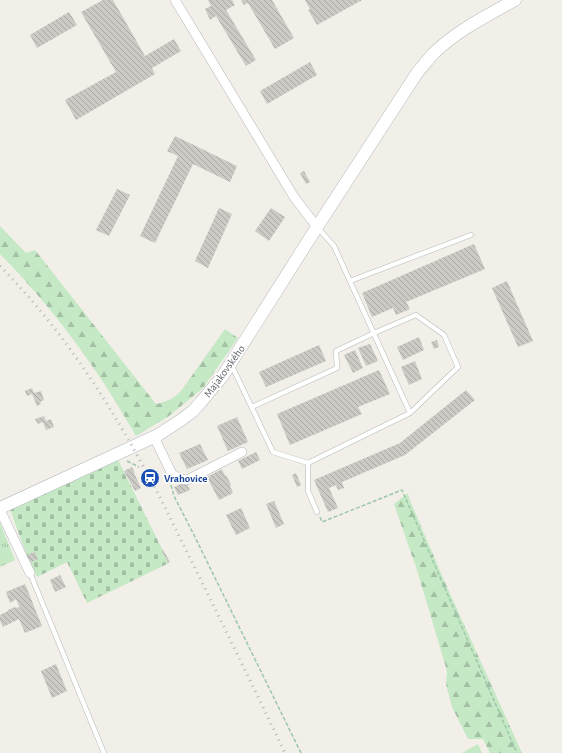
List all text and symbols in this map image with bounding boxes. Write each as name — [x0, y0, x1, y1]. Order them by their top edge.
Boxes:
street label: Majakovského — [202, 343, 247, 399]
station icon: Vrahovice — [139, 467, 161, 489]
place label: Vrahovice — [164, 473, 207, 484]

